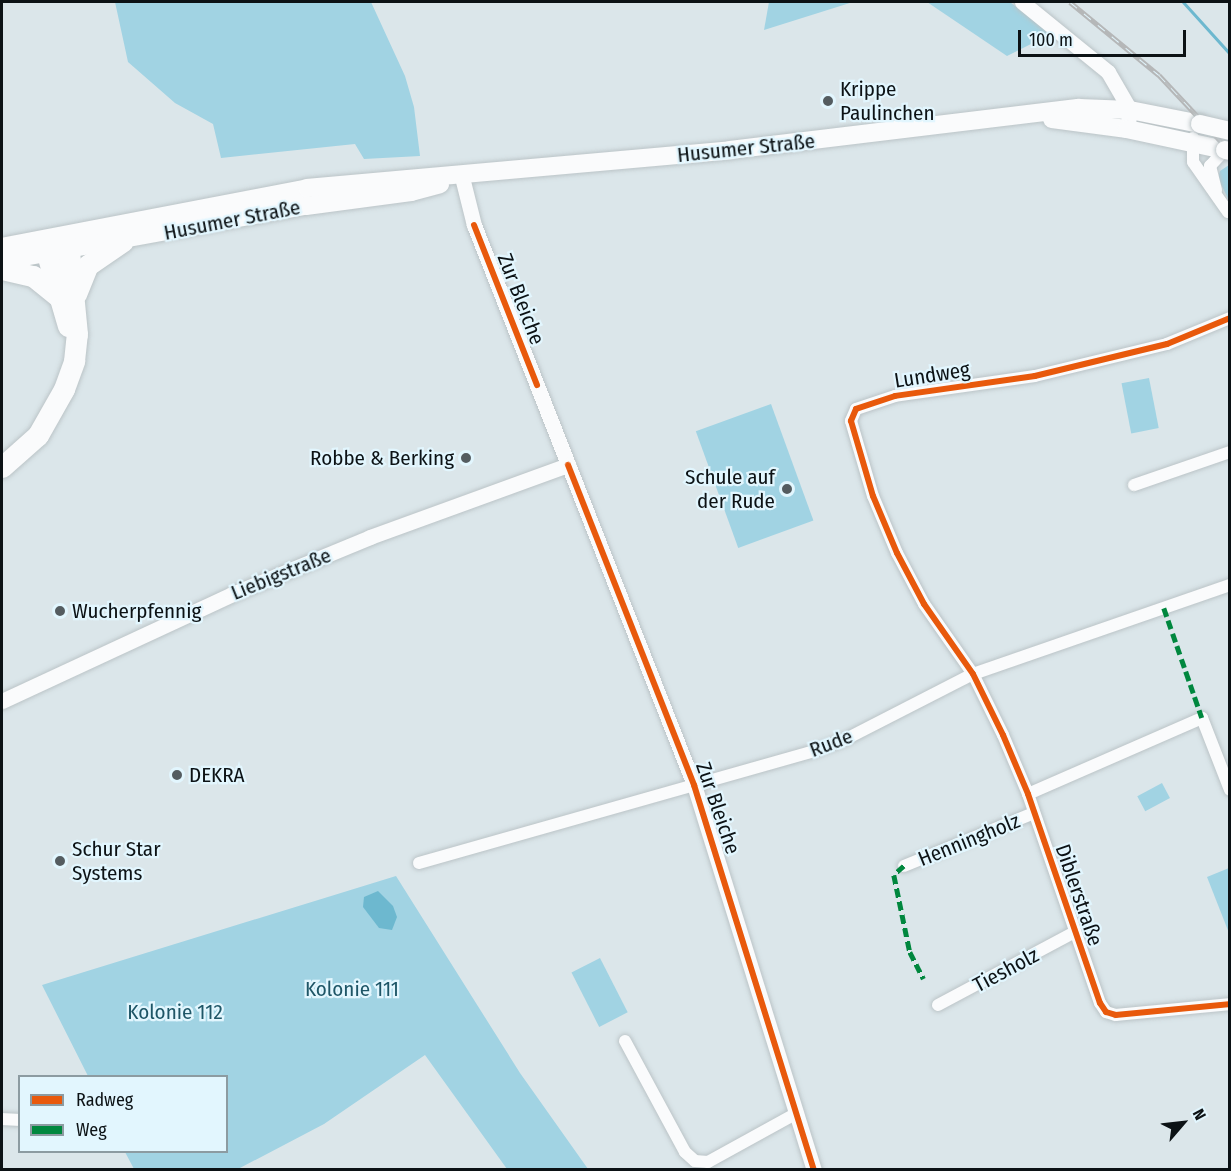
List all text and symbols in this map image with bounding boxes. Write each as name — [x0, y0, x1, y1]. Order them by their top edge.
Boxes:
scale bar — [1021, 18, 1189, 56]
text: 100 m — [1029, 29, 1073, 51]
place label: Krippe Paulinchen — [840, 76, 935, 126]
marker: Krippe Paulinchen — [821, 94, 835, 108]
street label: Husumer Straße — [676, 128, 816, 168]
street label: Husumer Straße — [162, 194, 302, 246]
street label: Zur Bleiche — [492, 250, 550, 348]
street label: Lundweg — [892, 357, 972, 393]
place label: Robbe & Berking — [310, 445, 454, 471]
marker: Robbe & Berking — [459, 451, 473, 465]
place label: Schule auf der Rude — [685, 464, 775, 514]
marker: Schule auf der Rude — [780, 482, 794, 496]
street label: Liebigstraße — [227, 543, 335, 605]
place label: Wucherpfennig — [72, 598, 201, 624]
marker: Wucherpfennig — [53, 604, 67, 618]
street label: Rude — [806, 723, 856, 763]
street label: Zur Bleiche — [690, 759, 746, 857]
place label: DEKRA — [189, 762, 245, 788]
marker: DEKRA — [170, 768, 184, 782]
street label: Henningholz — [914, 808, 1024, 872]
place label: Schur Star Systems — [72, 836, 160, 886]
street label: Diblerstraße — [1050, 841, 1108, 949]
marker: Schur Star Systems — [53, 854, 67, 868]
street label: Tiesholz — [969, 942, 1043, 998]
park label: Kolonie 111 — [305, 976, 399, 1002]
park label: Kolonie 112 — [127, 999, 223, 1025]
legend — [18, 1075, 228, 1153]
text: Radweg — [76, 1089, 133, 1111]
north arrow — [1153, 1093, 1213, 1153]
text: N — [1189, 1106, 1210, 1123]
text: Weg — [76, 1119, 107, 1141]

